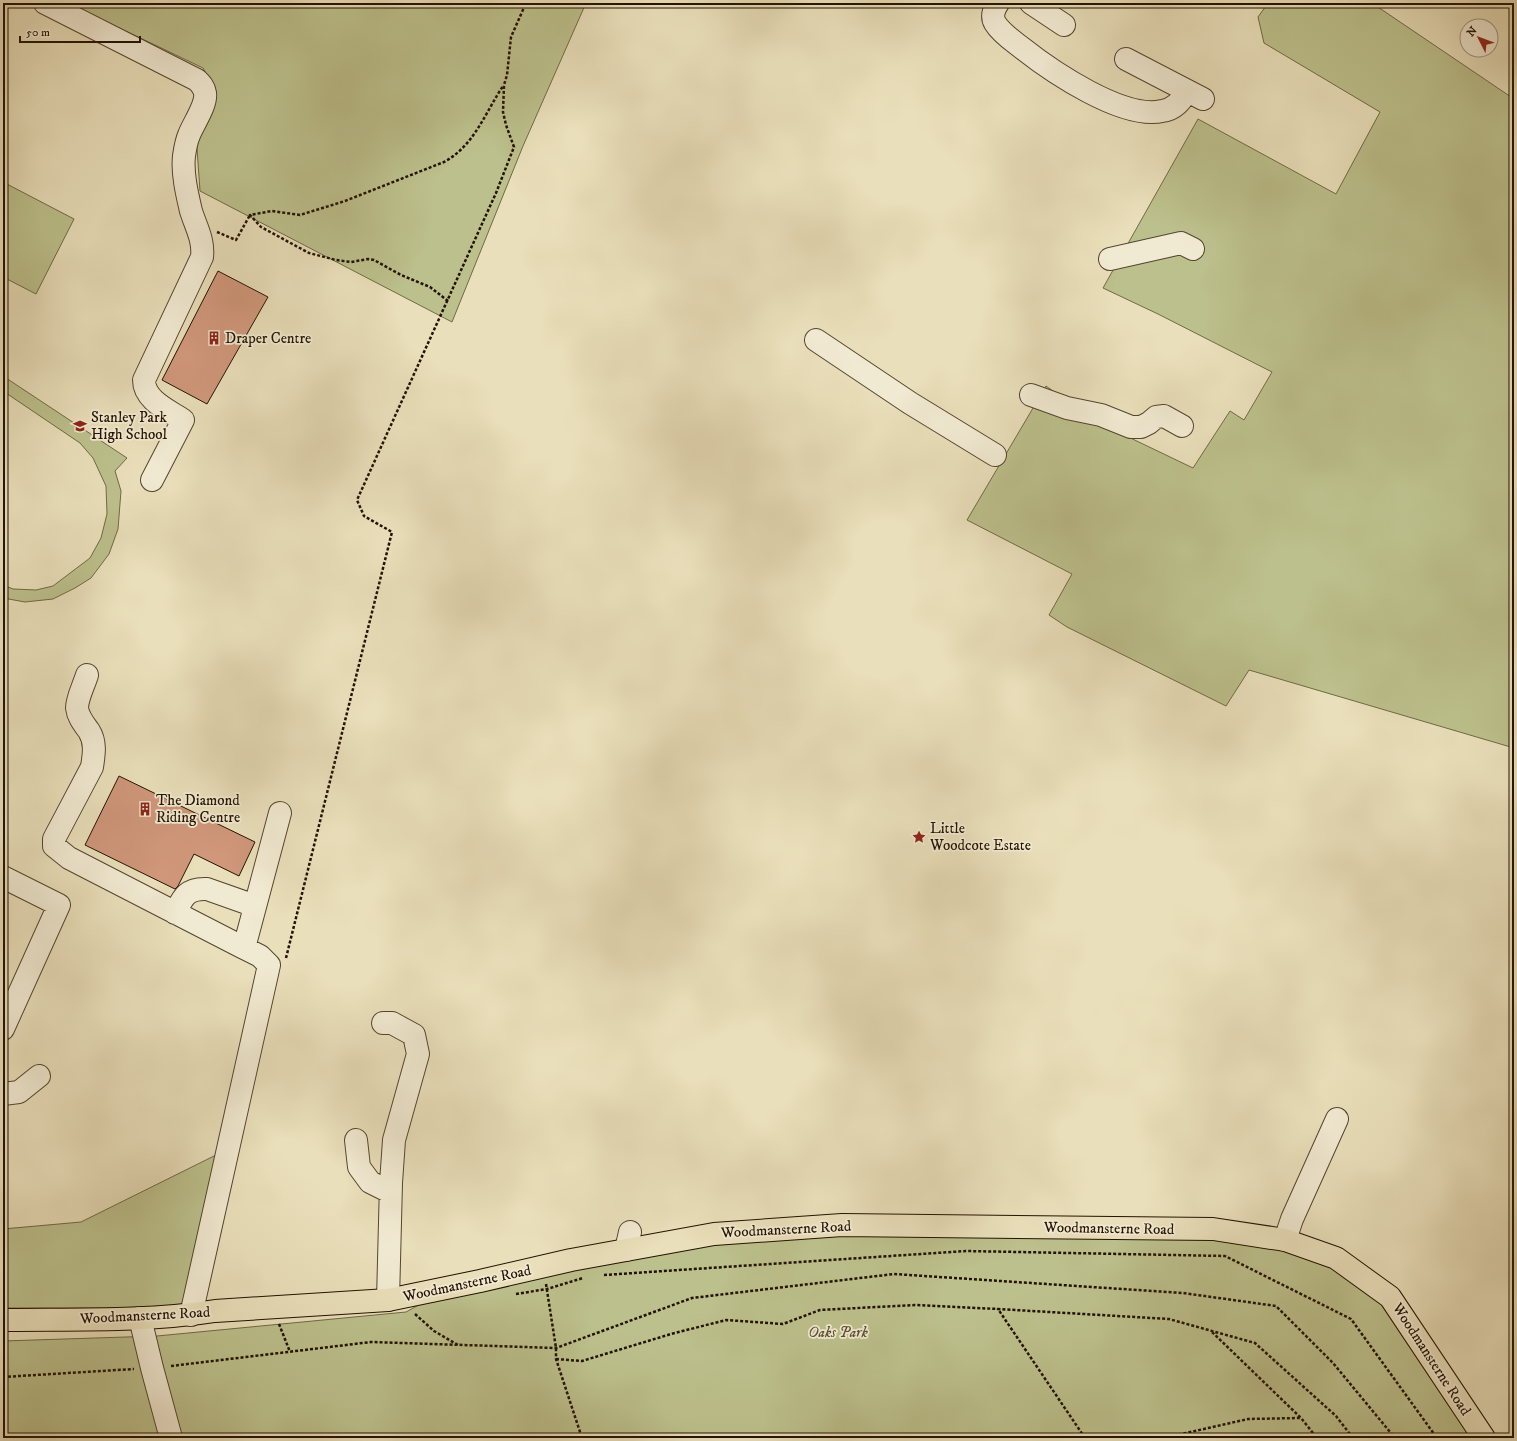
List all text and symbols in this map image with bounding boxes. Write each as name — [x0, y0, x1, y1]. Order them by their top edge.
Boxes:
scale bar — [20, 18, 140, 44]
north arrow — [1459, 18, 1499, 58]
text: N — [1464, 24, 1481, 40]
text: 50 m — [26, 25, 50, 40]
place label: Draper Centre — [225, 329, 311, 348]
building icon: Draper Centre — [206, 330, 222, 346]
place label: Stanley Park High School — [91, 408, 168, 444]
school or university icon: Stanley Park High School — [72, 418, 88, 434]
place label: The Diamond Riding Centre — [156, 791, 240, 827]
building icon: The Diamond Riding Centre — [137, 801, 153, 817]
place label: Little Woodcote Estate — [929, 819, 1031, 855]
place icon: Little Woodcote Estate — [911, 829, 927, 845]
street label: Woodmansterne Road — [719, 1217, 852, 1242]
street label: Woodmansterne Road — [1043, 1218, 1175, 1239]
street label: Woodmansterne Road — [400, 1261, 533, 1307]
street label: Woodmansterne Road — [1388, 1299, 1475, 1420]
street label: Woodmansterne Road — [78, 1303, 211, 1328]
park label: Oaks Park — [808, 1323, 868, 1342]

